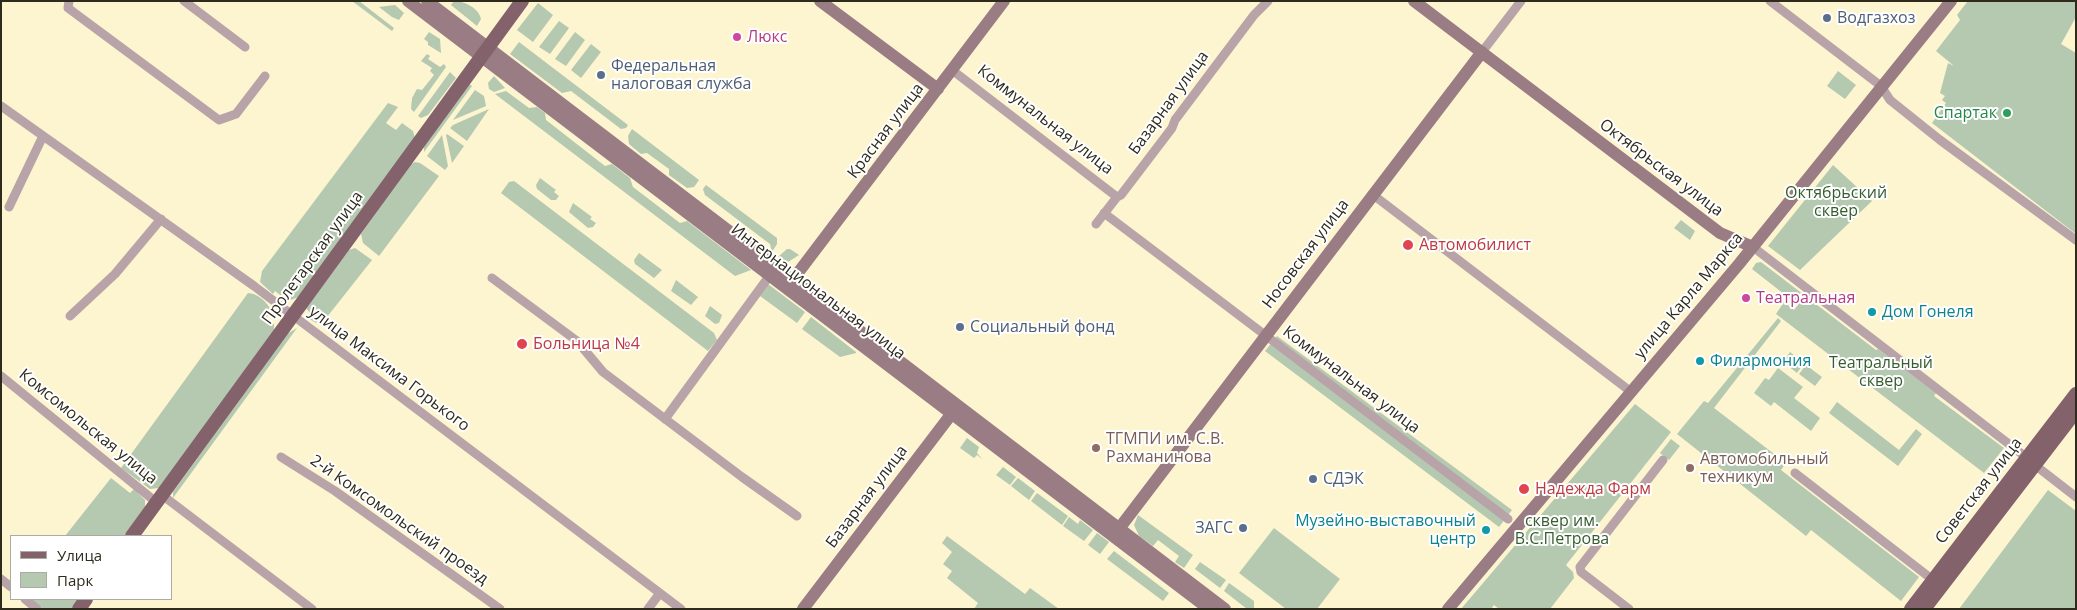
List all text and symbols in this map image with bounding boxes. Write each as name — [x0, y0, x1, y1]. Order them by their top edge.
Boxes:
place label: Водгазхоз — [1837, 8, 1915, 28]
marker: Водгазхоз — [1821, 12, 1833, 24]
place label: Люкс — [747, 27, 787, 47]
marker: Люкс — [731, 31, 743, 43]
street label: Базарная улица — [1125, 47, 1213, 159]
place label: Федеральная налоговая служба — [611, 56, 751, 94]
street label: Коммунальная улица — [973, 61, 1117, 179]
marker: Федеральная налоговая служба — [595, 69, 607, 81]
street label: Красная улица — [844, 80, 928, 182]
place label: Спартак — [1934, 103, 1997, 123]
marker: Спартак — [2001, 107, 2013, 119]
street label: Октябрьская улица — [1595, 115, 1727, 221]
park label: Октябрьский сквер — [1785, 183, 1887, 221]
street label: Пролетарская улица — [258, 188, 368, 328]
street label: Носовская улица — [1259, 196, 1353, 312]
street label: Интернациональная улица — [727, 220, 909, 364]
street label: улица Карла Маркса — [1631, 229, 1747, 363]
place label: Автомобилист — [1419, 235, 1531, 255]
marker: Автомобилист — [1401, 238, 1415, 252]
place label: Театральная — [1756, 288, 1855, 308]
marker: Театральная — [1740, 292, 1752, 304]
street label: улица Максима Горького — [305, 302, 473, 436]
place label: Дом Гонеля — [1882, 302, 1974, 322]
marker: Дом Гонеля — [1866, 306, 1878, 318]
place label: Социальный фонд — [970, 317, 1115, 337]
marker: Социальный фонд — [954, 321, 966, 333]
street label: Коммунальная улица — [1279, 322, 1423, 438]
place label: Больница №4 — [533, 334, 640, 354]
marker: Больница №4 — [515, 337, 529, 351]
place label: Филармония — [1710, 351, 1811, 371]
park label: Театральный сквер — [1829, 353, 1933, 391]
marker: Филармония — [1694, 355, 1706, 367]
street label: Комсомольская улица — [15, 365, 161, 489]
place label: ТГМПИ им. С.В. Рахманинова — [1106, 429, 1225, 467]
street label: Советская улица — [1932, 434, 2026, 548]
street label: Базарная улица — [822, 442, 912, 552]
marker: ТГМПИ им. С.В. Рахманинова — [1090, 442, 1102, 454]
place label: Автомобильный техникум — [1700, 449, 1829, 487]
street label: 2-й Комсомольский проезд — [306, 451, 492, 589]
marker: Автомобильный техникум — [1684, 462, 1696, 474]
place label: СДЭК — [1323, 469, 1364, 489]
marker: СДЭК — [1307, 473, 1319, 485]
place label: Надежда Фарм — [1535, 479, 1651, 499]
marker: Надежда Фарм — [1517, 482, 1531, 496]
place label: Музейно-выставочный центр — [1295, 511, 1476, 549]
park label: сквер им. В.С.Петрова — [1515, 511, 1609, 549]
place label: ЗАГС — [1195, 518, 1233, 538]
marker: ЗАГС — [1237, 522, 1249, 534]
marker: Музейно-выставочный центр — [1480, 524, 1492, 536]
legend — [10, 535, 172, 600]
text: Улица — [57, 545, 102, 565]
text: Парк — [57, 570, 93, 590]

